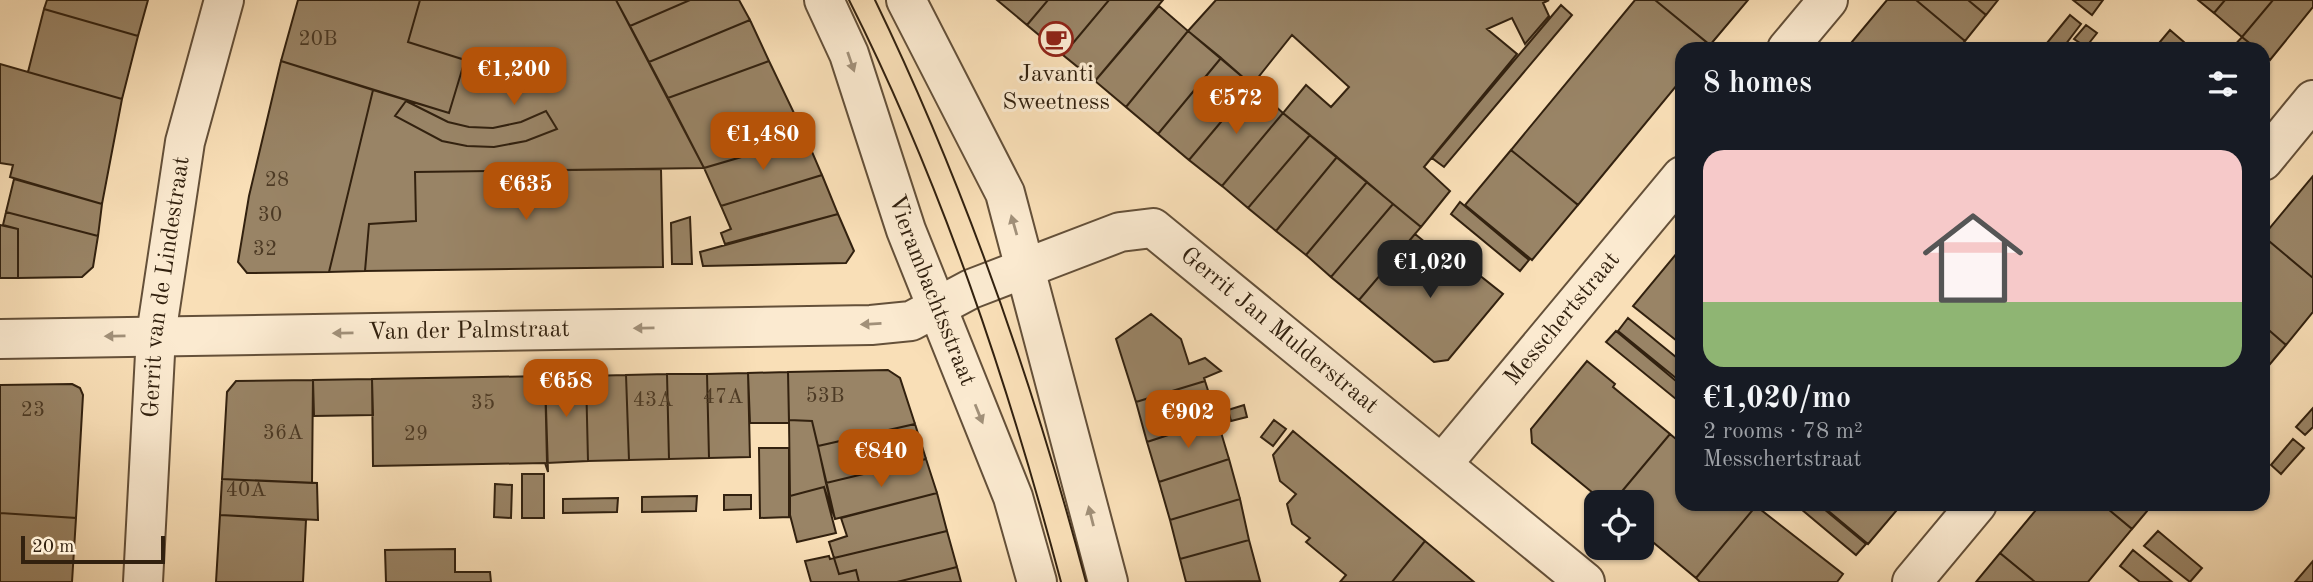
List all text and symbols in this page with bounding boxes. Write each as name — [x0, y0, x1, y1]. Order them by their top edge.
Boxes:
cafe icon: Javanti Sweetness — [1037, 20, 1075, 58]
house number: 20B — [299, 29, 337, 50]
pin: €1,200 — [457, 48, 571, 107]
one-way arrow — [846, 52, 857, 73]
text: €1,200 — [477, 58, 551, 81]
place label: Javanti Sweetness — [1002, 63, 1110, 115]
icon: filters — [2204, 65, 2242, 103]
text: 8 homes — [1703, 69, 1812, 99]
pin: €572 — [1195, 76, 1277, 136]
text: €572 — [1209, 87, 1263, 110]
pin: €1,480 — [706, 113, 820, 172]
text: €1,480 — [726, 123, 800, 146]
street label: Gerrit van de Lindestraat — [140, 155, 195, 419]
pin: €635 — [485, 162, 567, 222]
house number: 28 — [265, 170, 289, 191]
text: €635 — [499, 173, 553, 196]
street label: Vierambachtsstraat — [883, 192, 979, 390]
icon: home — [1910, 195, 2036, 321]
house number: 30 — [258, 205, 282, 226]
one-way arrow — [1008, 214, 1019, 236]
house number: 32 — [253, 239, 277, 260]
pin: €1,020 — [1373, 240, 1487, 300]
street label: Gerrit Jan Mulderstraat — [1176, 243, 1382, 419]
street label: Messchertstraat — [1500, 248, 1625, 391]
text: €1,020 — [1393, 251, 1467, 274]
street label: Van der Palmstraat — [368, 318, 570, 345]
one-way arrow — [860, 319, 882, 330]
one-way arrow — [632, 323, 654, 334]
one-way arrow — [332, 327, 354, 339]
one-way arrow — [104, 331, 126, 342]
pin: €658 — [525, 360, 607, 419]
text: €658 — [539, 370, 593, 393]
text: €1,020/mo — [1703, 384, 1851, 414]
house number: 53B — [806, 386, 844, 407]
house number: 47A — [703, 387, 743, 408]
house number: 43A — [633, 390, 673, 411]
pin: €902 — [1147, 391, 1229, 450]
house number: 35 — [471, 393, 495, 414]
house number: 23 — [21, 400, 45, 421]
text: €902 — [1161, 401, 1215, 424]
one-way arrow — [974, 404, 985, 425]
text: 2 rooms · 78 m² — [1703, 420, 1863, 443]
house number: 36A — [263, 423, 303, 444]
house number: 29 — [404, 424, 428, 445]
pin: €840 — [840, 430, 922, 489]
text: €840 — [854, 440, 908, 463]
text: Messchertstraat — [1703, 448, 1862, 471]
house number: 40A — [226, 480, 266, 501]
map controls — [1584, 490, 1654, 560]
button: locate — [1584, 490, 1654, 560]
one-way arrow — [1086, 505, 1096, 526]
scale bar — [21, 533, 164, 565]
text: 20 m — [32, 538, 74, 557]

